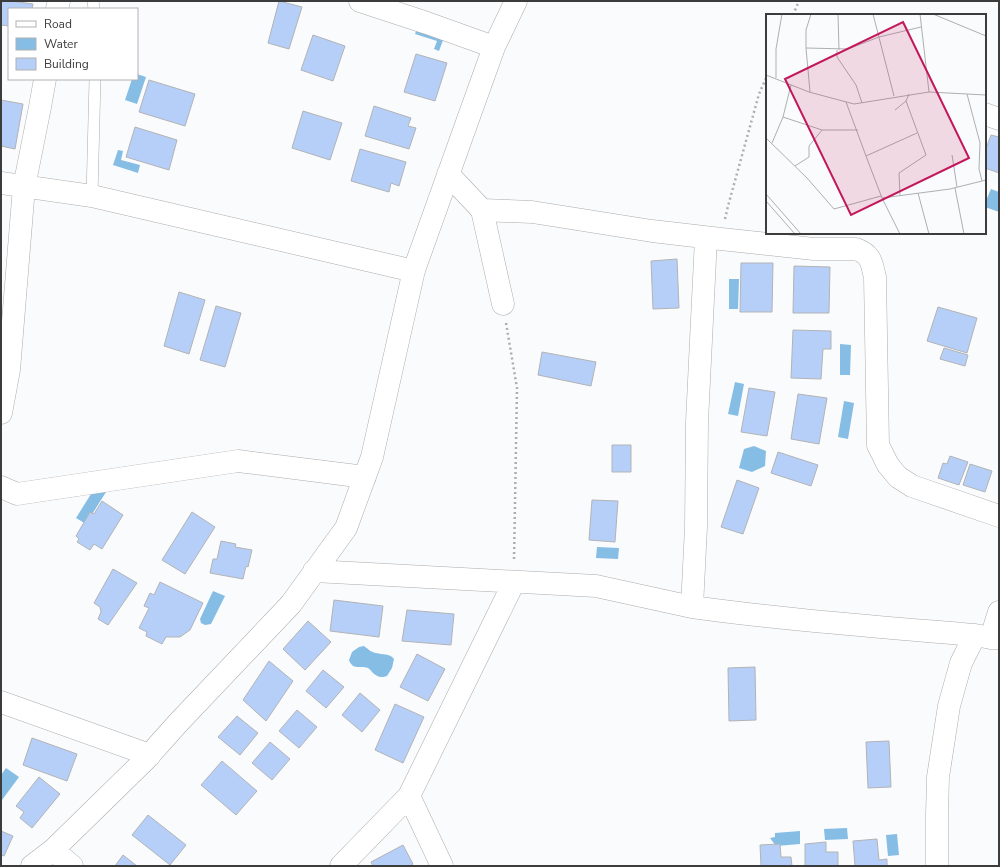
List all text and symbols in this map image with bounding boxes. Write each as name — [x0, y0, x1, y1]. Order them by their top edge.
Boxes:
legend — [8, 8, 138, 80]
inset map — [766, 14, 986, 234]
text: Road — [44, 16, 72, 32]
text: Water — [44, 36, 78, 52]
text: Building — [44, 56, 89, 72]

